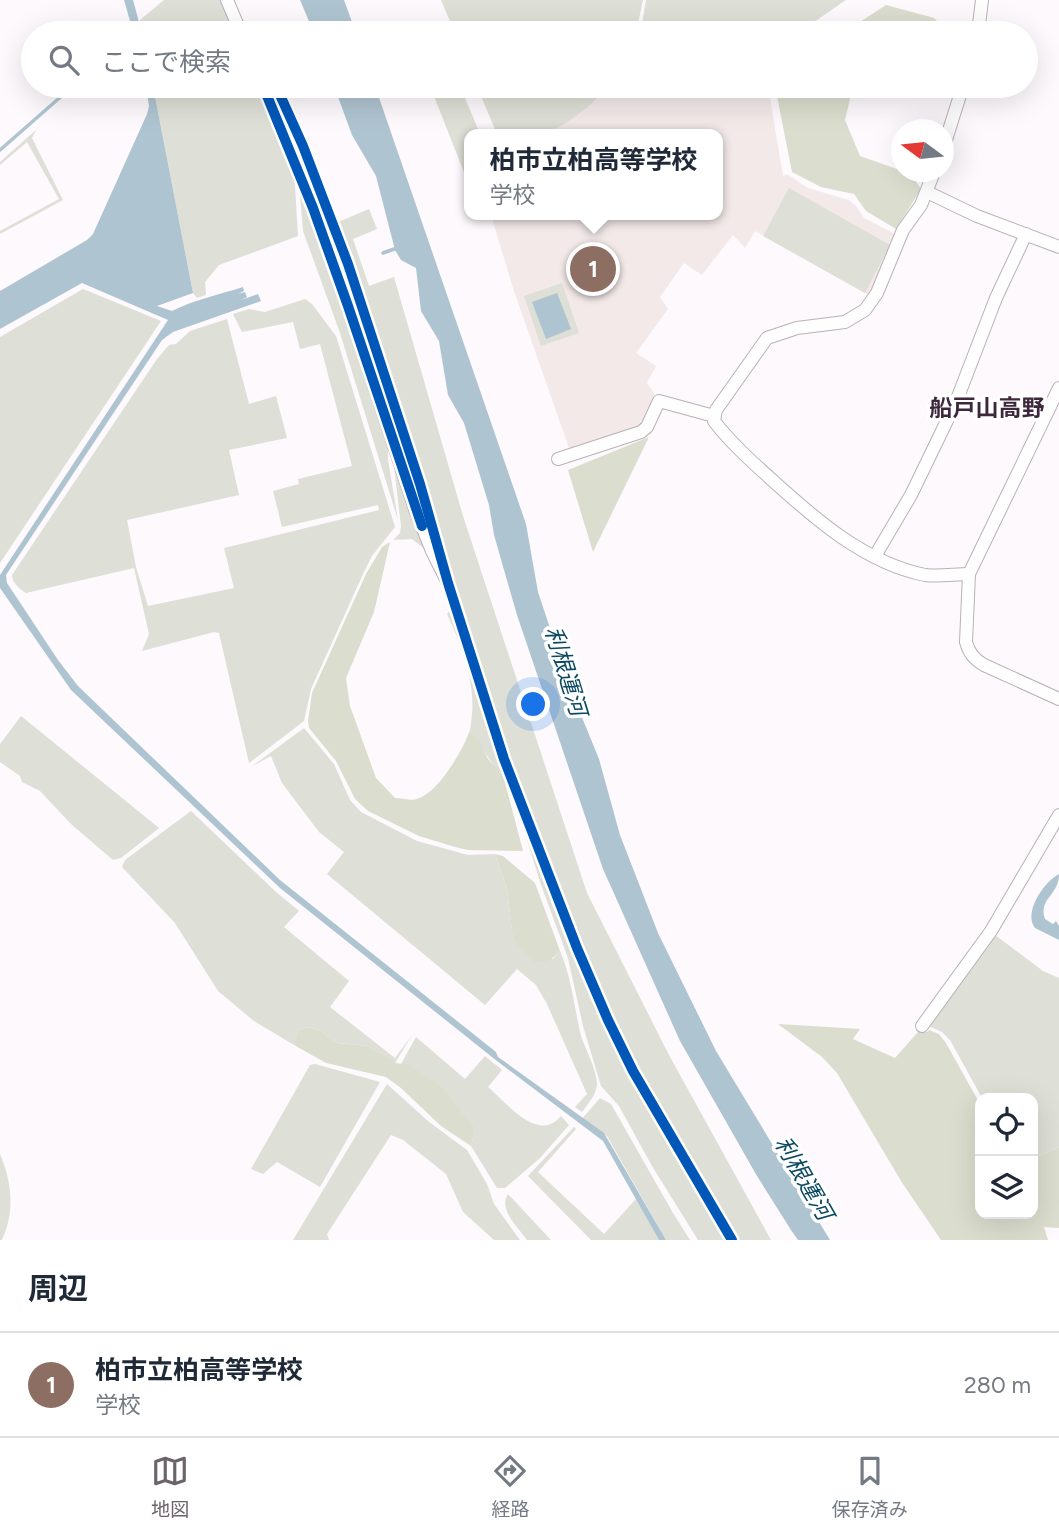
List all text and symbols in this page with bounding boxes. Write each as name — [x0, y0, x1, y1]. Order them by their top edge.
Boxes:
search box — [21, 21, 1038, 98]
icon: search — [45, 41, 83, 79]
text: ここで検索 — [101, 46, 231, 78]
north arrow — [891, 119, 954, 182]
popup — [464, 129, 723, 220]
text: 柏市立柏高等学校 — [489, 144, 698, 176]
text: 学校 — [489, 181, 535, 209]
pin: 1 — [570, 243, 616, 295]
district label: 船戸山高野 — [930, 394, 1045, 422]
water label: 利根運河 — [539, 623, 594, 723]
your location — [516, 687, 550, 721]
map controls — [975, 1093, 1038, 1219]
button: locate — [975, 1093, 1038, 1156]
water label: 利根運河 — [769, 1131, 841, 1228]
button: layers — [975, 1156, 1038, 1219]
text: 周辺 — [28, 1270, 88, 1307]
text: 柏市立柏高等学校 — [95, 1354, 303, 1386]
text: 1 — [46, 1371, 56, 1399]
text: 280 m — [964, 1371, 1031, 1399]
text: 学校 — [95, 1391, 141, 1419]
tab: 地図 — [151, 1452, 189, 1521]
tab: 経路 — [491, 1452, 530, 1521]
tab: 保存済み — [832, 1452, 908, 1521]

